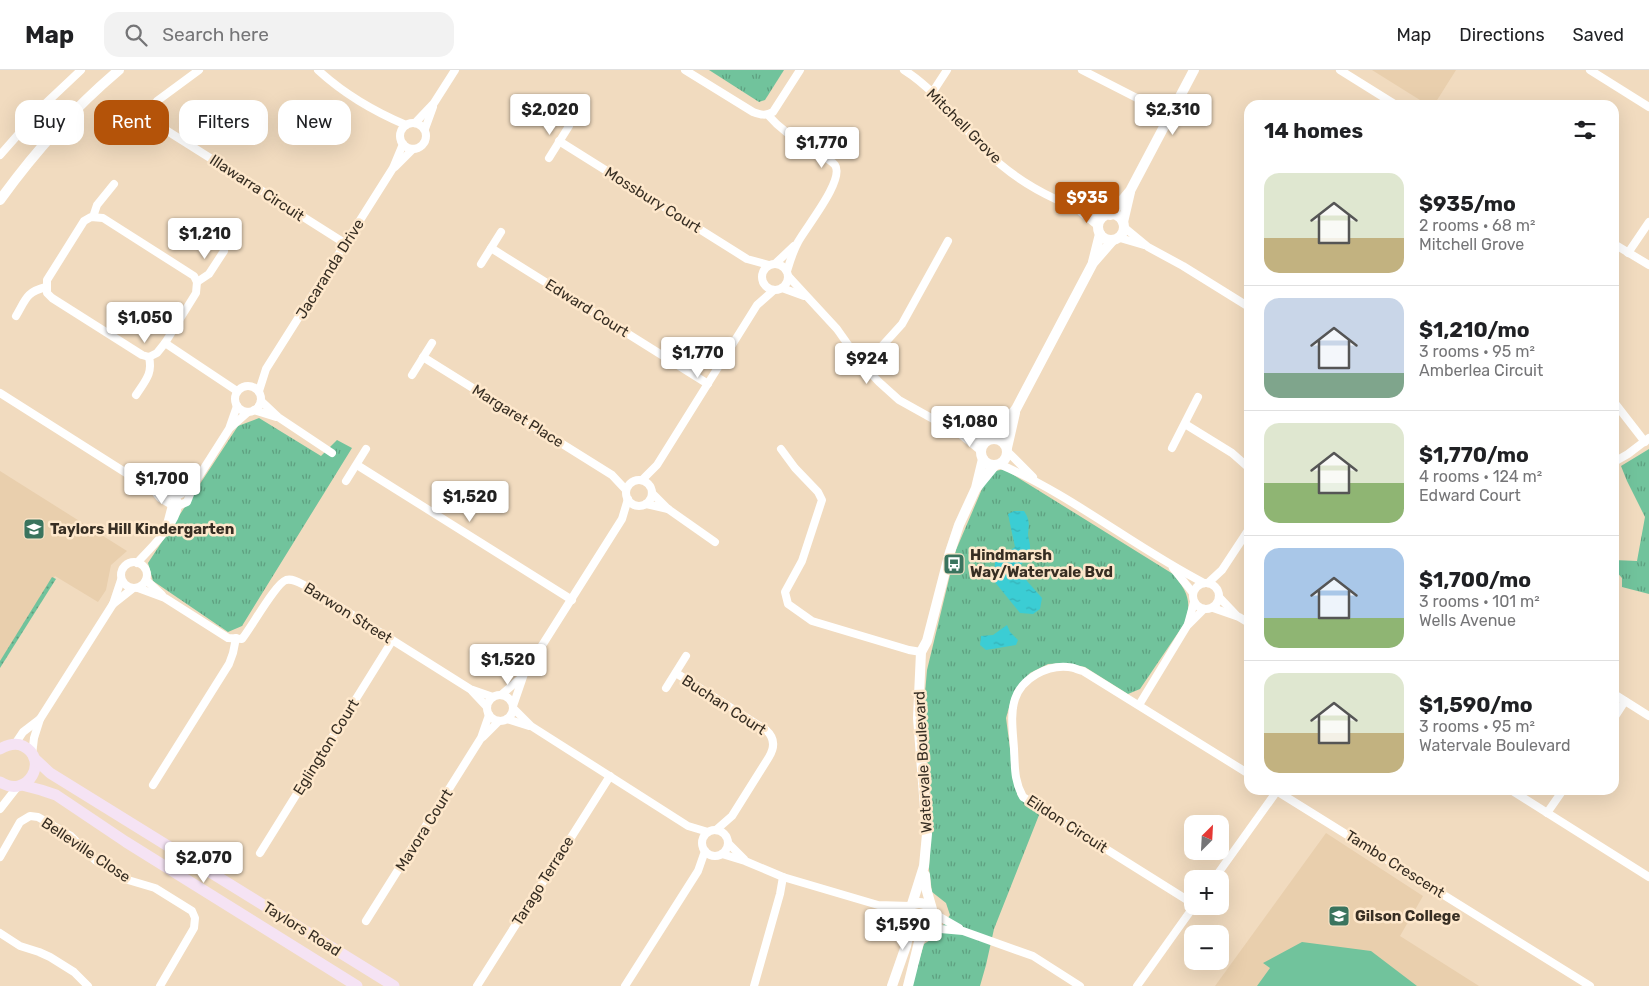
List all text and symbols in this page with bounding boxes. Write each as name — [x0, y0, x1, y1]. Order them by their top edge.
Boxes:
search box — [104, 12, 454, 57]
text: Map — [25, 21, 74, 49]
icon: search — [122, 21, 150, 49]
text: Search here — [162, 23, 269, 46]
text: Map — [1396, 24, 1431, 46]
text: Directions — [1459, 24, 1545, 46]
text: Saved — [1573, 24, 1624, 46]
street label: Mitchell Grove — [923, 85, 1005, 167]
pin: $2,020 — [509, 93, 591, 136]
pin: $2,310 — [1132, 93, 1214, 136]
chip: Buy — [15, 100, 84, 145]
chip: Rent — [94, 100, 169, 145]
chip: Filters — [179, 100, 268, 145]
chip: New — [278, 100, 351, 145]
text: $2,020 — [521, 100, 579, 119]
text: $2,310 — [1146, 100, 1200, 119]
icon: filters — [1571, 116, 1599, 144]
text: 14 homes — [1264, 118, 1363, 143]
pin: $1,770 — [781, 126, 863, 169]
text: $1,770 — [796, 133, 848, 152]
street label: Illawarra Circuit — [206, 151, 308, 225]
street label: Mossbury Court — [601, 163, 705, 237]
pin: $935 — [1057, 182, 1117, 224]
text: $935 — [1066, 188, 1108, 207]
text: $935/mo — [1419, 191, 1516, 216]
icon: home — [1304, 193, 1364, 253]
street label: Jacaranda Drive — [292, 216, 368, 322]
text: 2 rooms · 68 m² — [1419, 216, 1536, 235]
pin: $1,210 — [164, 218, 246, 260]
text: $1,210 — [179, 224, 231, 243]
text: Mitchell Grove — [1419, 235, 1524, 254]
street label: Edward Court — [542, 275, 632, 341]
pin: $1,050 — [104, 302, 186, 344]
text: $1,050 — [117, 308, 173, 327]
text: $1,210/mo — [1419, 317, 1530, 342]
icon: home — [1304, 318, 1364, 378]
pin: $1,770 — [657, 336, 739, 379]
pin: $924 — [837, 342, 897, 385]
text: 3 rooms · 95 m² — [1419, 342, 1535, 361]
text: $1,770 — [672, 343, 724, 362]
text: $924 — [846, 349, 888, 368]
text: Amberlea Circuit — [1419, 361, 1543, 380]
street label: Margaret Place — [469, 381, 567, 451]
pin: $1,080 — [929, 406, 1011, 448]
text: $1,080 — [942, 412, 998, 431]
text: $1,770/mo — [1419, 442, 1529, 467]
icon: home — [1304, 443, 1364, 503]
pin: $1,700 — [121, 462, 203, 505]
text: 4 rooms · 124 m² — [1419, 467, 1542, 486]
text: $1,700 — [135, 469, 189, 488]
pin: $1,520 — [429, 480, 511, 523]
text: Edward Court — [1419, 486, 1521, 505]
text: $1,520 — [443, 487, 497, 506]
school or university icon: Taylors Hill Kindergarten — [22, 517, 46, 541]
place label: Taylors Hill Kindergarten — [50, 520, 234, 538]
place label: Hindmarsh Way/Watervale Bvd — [970, 546, 1113, 581]
bus stop icon: Hindmarsh Way/Watervale Bvd — [942, 552, 966, 576]
text: $1,700/mo — [1419, 567, 1531, 592]
icon: home — [1304, 568, 1364, 628]
street label: Barwon Street — [301, 579, 396, 647]
text: 3 rooms · 101 m² — [1419, 592, 1540, 611]
text: Wells Avenue — [1419, 611, 1516, 630]
pin: $1,520 — [467, 644, 549, 686]
text: $1,520 — [481, 650, 535, 669]
street label: Buchan Court — [679, 671, 770, 739]
street label: Watervale Boulevard — [910, 691, 936, 833]
text: $1,590/mo — [1419, 692, 1532, 717]
icon: home — [1304, 693, 1364, 753]
street label: Eglington Court — [289, 696, 363, 798]
text: 3 rooms · 95 m² — [1419, 717, 1535, 736]
text: Watervale Boulevard — [1419, 736, 1571, 755]
street label: Mavora Court — [392, 786, 456, 874]
street label: Eildon Circuit — [1023, 791, 1111, 857]
street label: Belleville Close — [38, 814, 134, 886]
north arrow — [1184, 815, 1229, 860]
map controls — [1184, 815, 1229, 970]
street label: Tambo Crescent — [1342, 826, 1448, 902]
street label: Tarago Terrace — [508, 833, 578, 929]
pin: $2,070 — [163, 842, 245, 884]
text: $2,070 — [176, 848, 232, 867]
button: + — [1184, 870, 1229, 915]
street label: Taylors Road — [260, 898, 344, 960]
school or university icon: Gilson College — [1327, 904, 1351, 928]
place label: Gilson College — [1355, 907, 1460, 925]
pin: $1,590 — [862, 908, 944, 951]
text: $1,590 — [876, 915, 930, 934]
button: − — [1184, 925, 1229, 970]

